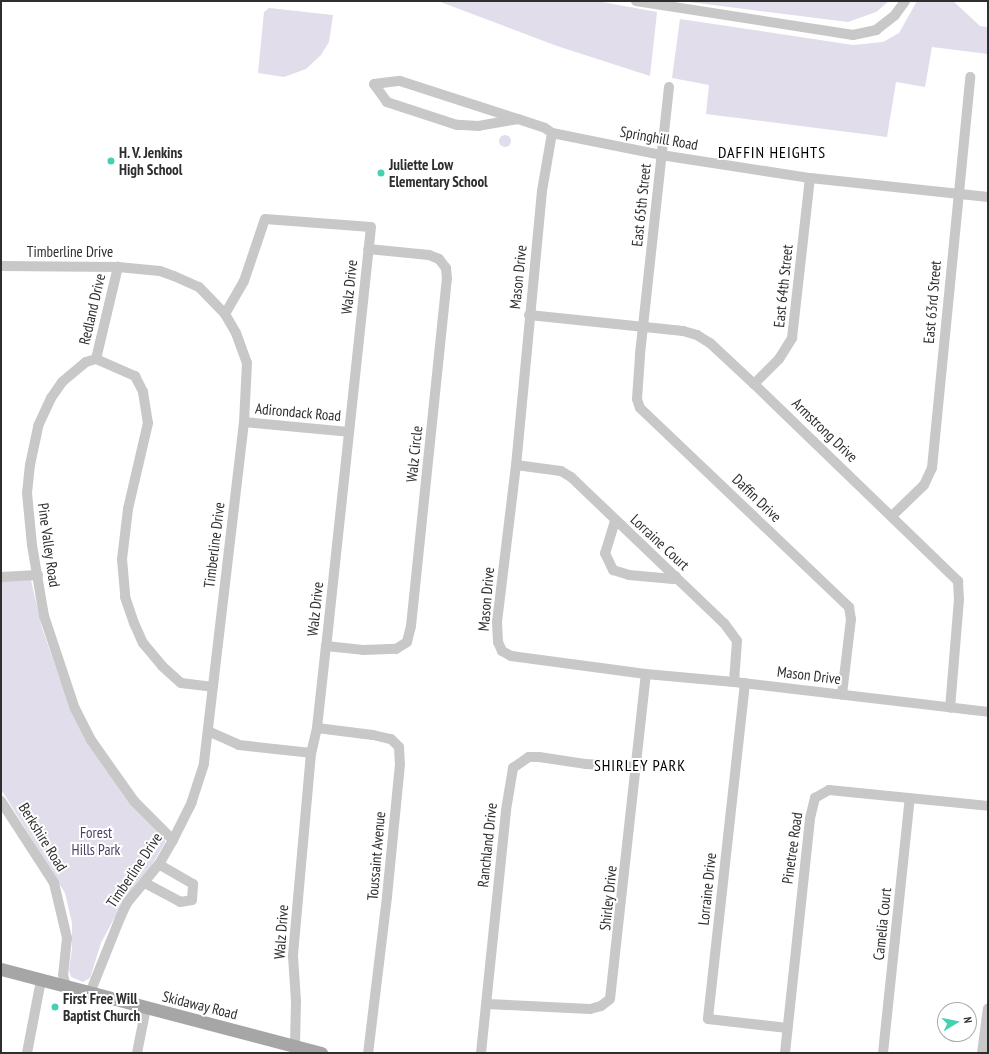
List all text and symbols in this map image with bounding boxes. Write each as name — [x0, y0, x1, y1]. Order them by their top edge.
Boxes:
street label: Springhill Road — [619, 122, 699, 154]
district label: DAFFIN HEIGHTS — [718, 142, 826, 162]
place label: H. V. Jenkins High School — [119, 143, 185, 178]
place label: Juliette Low Elementary School — [389, 155, 488, 190]
marker: H. V. Jenkins High School — [106, 156, 116, 166]
street label: East 65th Street — [628, 163, 654, 247]
marker: Juliette Low Elementary School — [376, 168, 386, 178]
street label: Timberline Drive — [27, 243, 113, 261]
street label: Mason Drive — [506, 244, 530, 310]
street label: East 64th Street — [770, 244, 796, 328]
street label: Walz Drive — [337, 259, 361, 315]
street label: East 63rd Street — [919, 260, 945, 344]
street label: Redland Drive — [75, 272, 109, 346]
street label: Armstrong Drive — [788, 394, 862, 466]
street label: Adirondack Road — [254, 399, 342, 425]
street label: Walz Circle — [402, 425, 426, 483]
street label: Daffin Drive — [729, 470, 785, 526]
street label: Pine Valley Road — [34, 501, 64, 589]
street label: Timberline Drive — [200, 501, 228, 589]
street label: Lorraine Court — [627, 510, 693, 574]
street label: Mason Drive — [474, 566, 498, 632]
street label: Walz Drive — [303, 581, 327, 637]
street label: Mason Drive — [776, 662, 842, 688]
district label: SHIRLEY PARK — [594, 755, 686, 775]
street label: Berkshire Road — [15, 800, 71, 874]
street label: Ranchland Drive — [474, 802, 500, 888]
street label: Toussaint Avenue — [363, 811, 389, 901]
street label: Pinetree Road — [778, 811, 806, 885]
park label: Forest Hills Park — [72, 823, 120, 858]
street label: Timberline Drive — [102, 829, 166, 911]
street label: Lorraine Drive — [694, 852, 720, 926]
street label: Shirley Drive — [596, 864, 620, 932]
street label: Camelia Court — [869, 887, 895, 961]
street label: Walz Drive — [270, 904, 292, 960]
street label: Skidaway Road — [160, 987, 240, 1023]
place label: First Free Will Baptist Church — [63, 989, 140, 1024]
marker: First Free Will Baptist Church — [50, 1002, 60, 1012]
north arrow — [937, 1002, 977, 1042]
text: N — [960, 1016, 975, 1024]

